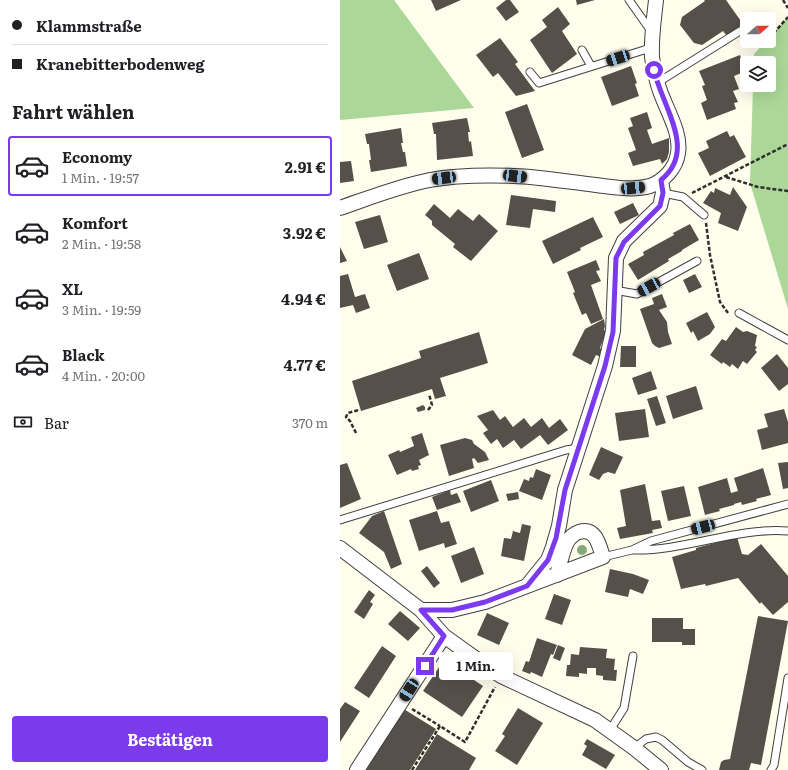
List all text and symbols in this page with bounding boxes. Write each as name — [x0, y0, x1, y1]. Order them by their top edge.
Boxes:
north arrow — [740, 12, 776, 48]
map controls — [740, 12, 776, 92]
text: Klammstraße — [36, 14, 142, 37]
car — [605, 49, 631, 67]
text: Kranebitterbodenweg — [36, 52, 205, 75]
button: layers — [740, 56, 776, 92]
route start — [645, 61, 663, 79]
text: Fahrt wählen — [12, 98, 135, 125]
text: Economy — [62, 145, 132, 168]
icon: car — [14, 148, 50, 184]
text: 2.91 € — [285, 155, 326, 178]
text: 1 Min. · 19:57 — [62, 168, 139, 187]
car — [502, 169, 528, 183]
car — [431, 171, 457, 185]
car — [621, 181, 645, 195]
text: Komfort — [62, 211, 128, 234]
icon: car — [14, 214, 50, 250]
text: 3.92 € — [283, 221, 326, 244]
text: 2 Min. · 19:58 — [62, 234, 141, 253]
car — [636, 276, 662, 298]
text: XL — [62, 277, 83, 300]
icon: car — [14, 280, 50, 316]
text: 4.94 € — [281, 287, 326, 310]
text: 3 Min. · 19:59 — [62, 300, 141, 319]
text: Black — [62, 343, 105, 366]
icon: car — [14, 346, 50, 382]
text: 4.77 € — [283, 353, 326, 376]
text: 4 Min. · 20:00 — [62, 366, 145, 385]
icon: cash — [12, 411, 34, 433]
text: Bar — [44, 411, 69, 434]
text: 370 m — [292, 413, 328, 432]
car — [690, 518, 716, 536]
callout: 1 Min. — [439, 652, 513, 680]
text: 1 Min. — [457, 656, 495, 675]
route end — [416, 657, 434, 675]
car — [397, 677, 421, 703]
button: Bestätigen — [12, 716, 328, 762]

